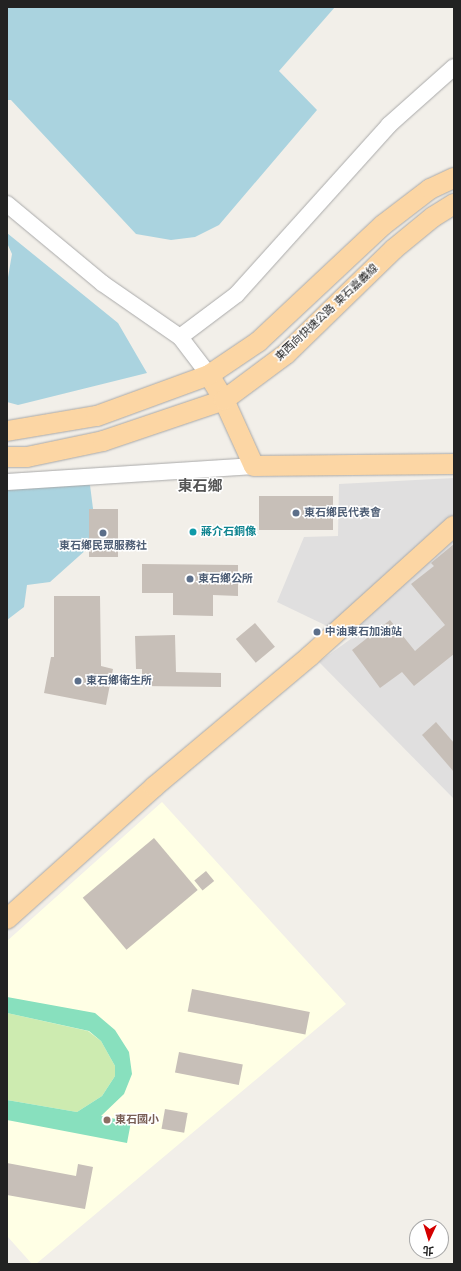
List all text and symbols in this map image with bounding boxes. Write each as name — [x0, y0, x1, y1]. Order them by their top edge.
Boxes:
street label: 東西向快速公路 東石嘉義線 — [273, 262, 381, 364]
district label: 東石鄉 — [178, 478, 222, 496]
place label: 東石鄉民代表會 — [304, 506, 381, 520]
marker: 東石鄉民代表會 — [291, 508, 301, 518]
place label: 蔣介石銅像 — [201, 525, 256, 539]
marker: 蔣介石銅像 — [188, 527, 198, 537]
marker: 東石鄉民眾服務社 — [98, 528, 108, 538]
place label: 東石鄉民眾服務社 — [59, 539, 147, 553]
place label: 東石鄉公所 — [198, 572, 253, 586]
marker: 東石鄉公所 — [185, 574, 195, 584]
place label: 中油東石加油站 — [325, 625, 402, 639]
marker: 中油東石加油站 — [312, 627, 322, 637]
place label: 東石鄉衛生所 — [86, 674, 152, 688]
marker: 東石鄉衛生所 — [73, 676, 83, 686]
place label: 東石國小 — [115, 1113, 159, 1127]
marker: 東石國小 — [102, 1115, 112, 1125]
north arrow — [409, 1219, 449, 1259]
text: 北 — [422, 1244, 434, 1257]

